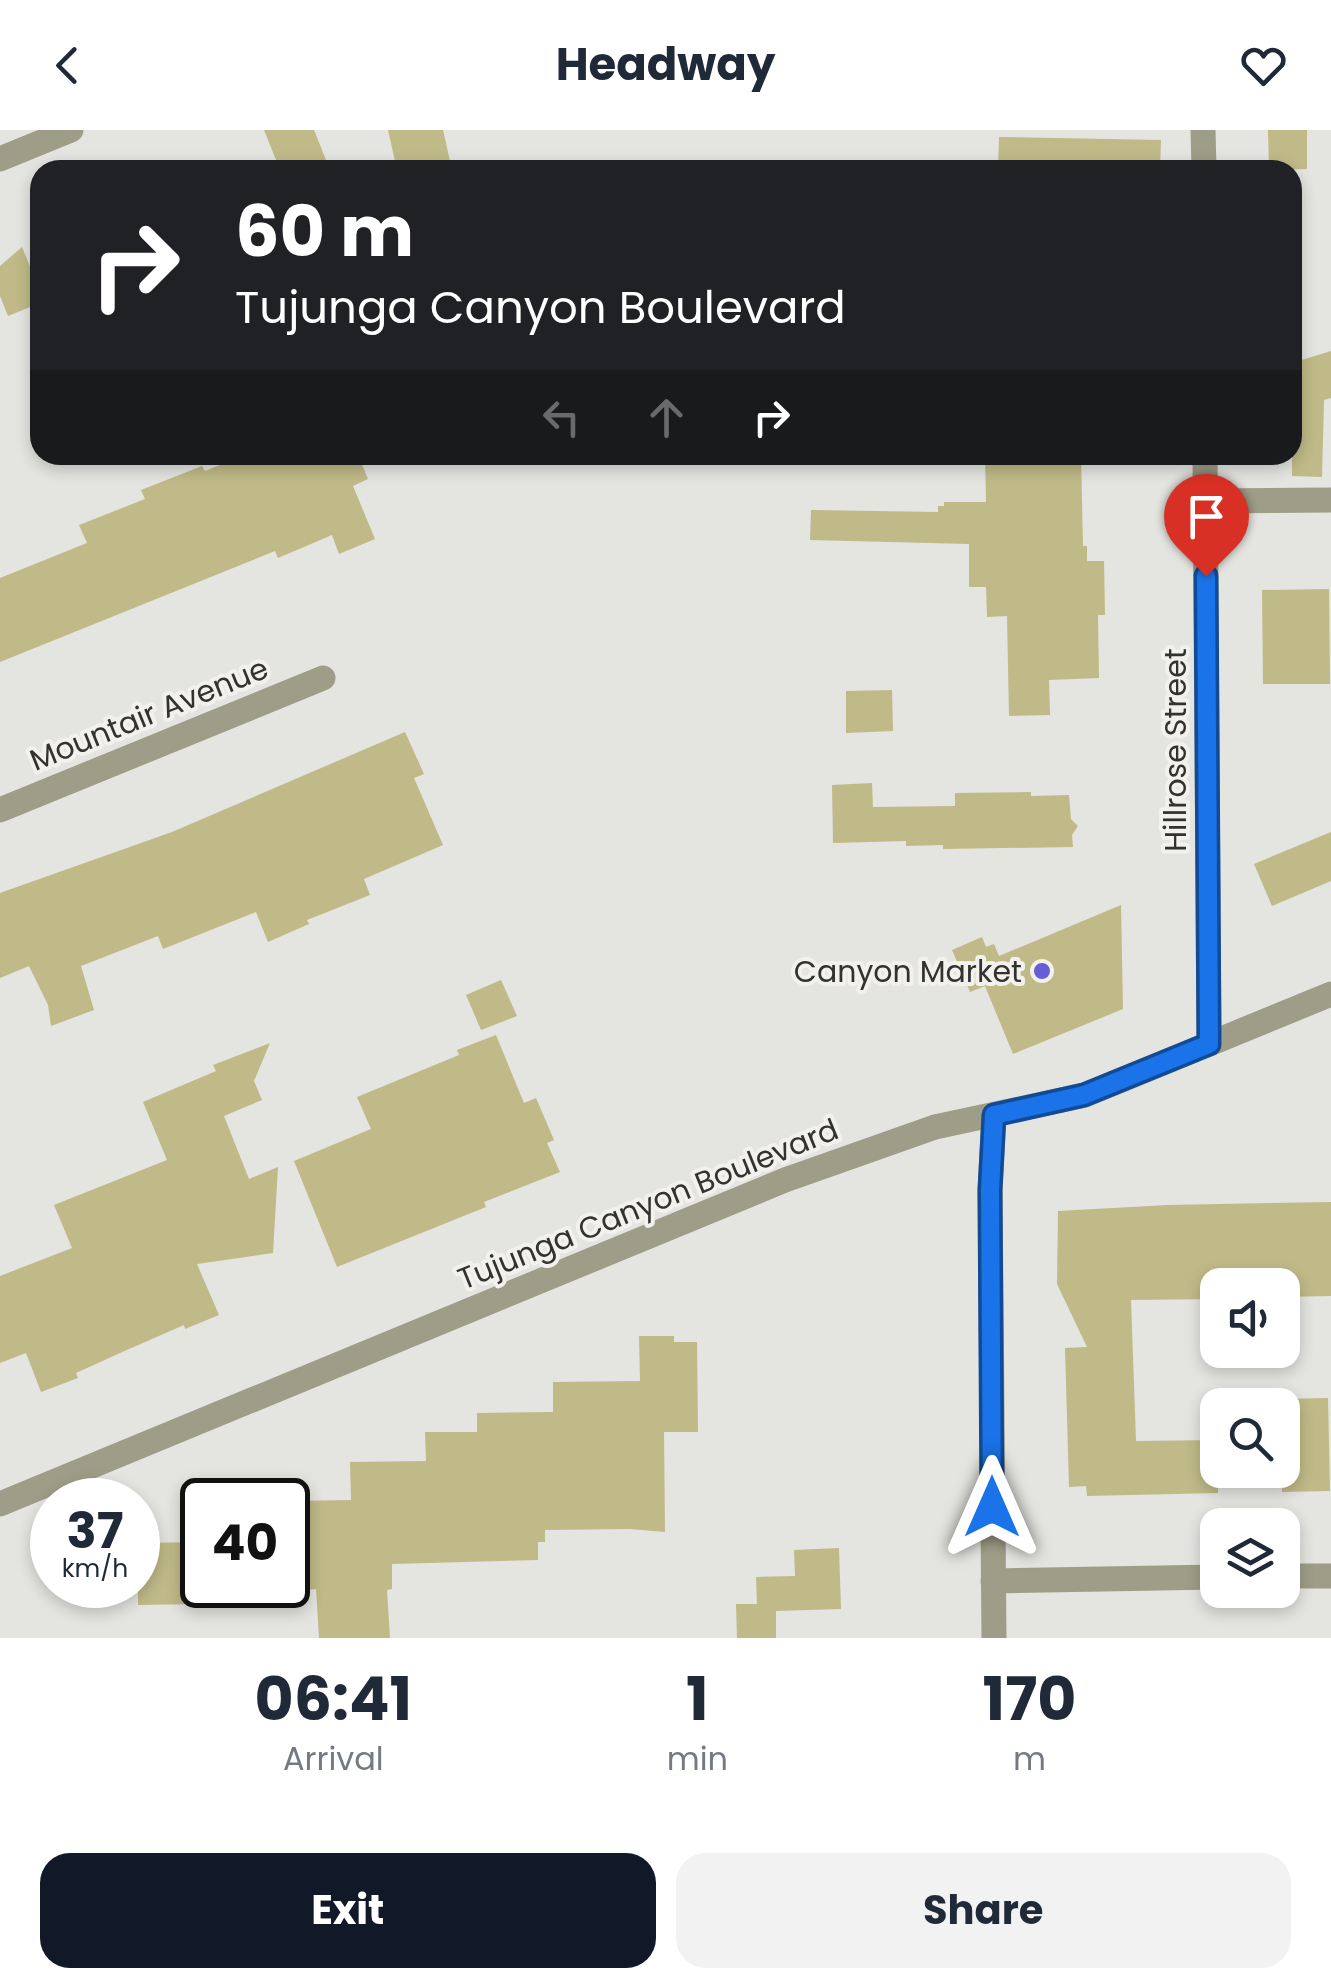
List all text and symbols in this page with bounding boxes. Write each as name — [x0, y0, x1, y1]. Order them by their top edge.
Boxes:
text: Headway — [556, 33, 775, 96]
icon: back — [40, 38, 95, 93]
icon: heart — [1236, 38, 1291, 93]
text: 60 m — [235, 182, 414, 281]
icon: right — [70, 200, 200, 330]
text: Tujunga Canyon Boulevard — [235, 276, 846, 339]
icon: left — [534, 390, 589, 445]
icon: ahead — [639, 390, 694, 445]
icon: right — [744, 390, 799, 445]
pin — [1164, 474, 1249, 577]
icon: arrive — [1179, 489, 1234, 544]
street label: Mountair Avenue — [23, 647, 275, 781]
street label: Hillrose Street — [1154, 648, 1197, 852]
place label: Canyon Market — [794, 950, 1022, 993]
marker: Canyon Market — [1031, 960, 1053, 982]
street label: Tujunga Canyon Boulevard — [451, 1108, 845, 1300]
map controls — [1200, 1268, 1300, 1608]
button: sound — [1200, 1268, 1300, 1368]
button: search — [1200, 1388, 1300, 1488]
position arrow — [940, 1455, 1044, 1559]
speed limit sign: 40 — [180, 1478, 310, 1608]
text: 37 — [67, 1495, 124, 1566]
button: layers — [1200, 1508, 1300, 1608]
text: km/h — [62, 1551, 128, 1586]
text: 06:41 — [255, 1657, 412, 1741]
text: 1 — [686, 1657, 709, 1741]
text: 170 — [983, 1657, 1076, 1741]
text: Arrival — [283, 1736, 384, 1781]
text: min — [667, 1736, 728, 1781]
text: m — [1013, 1736, 1046, 1781]
button: Exit — [40, 1853, 656, 1968]
button: Share — [676, 1853, 1291, 1968]

